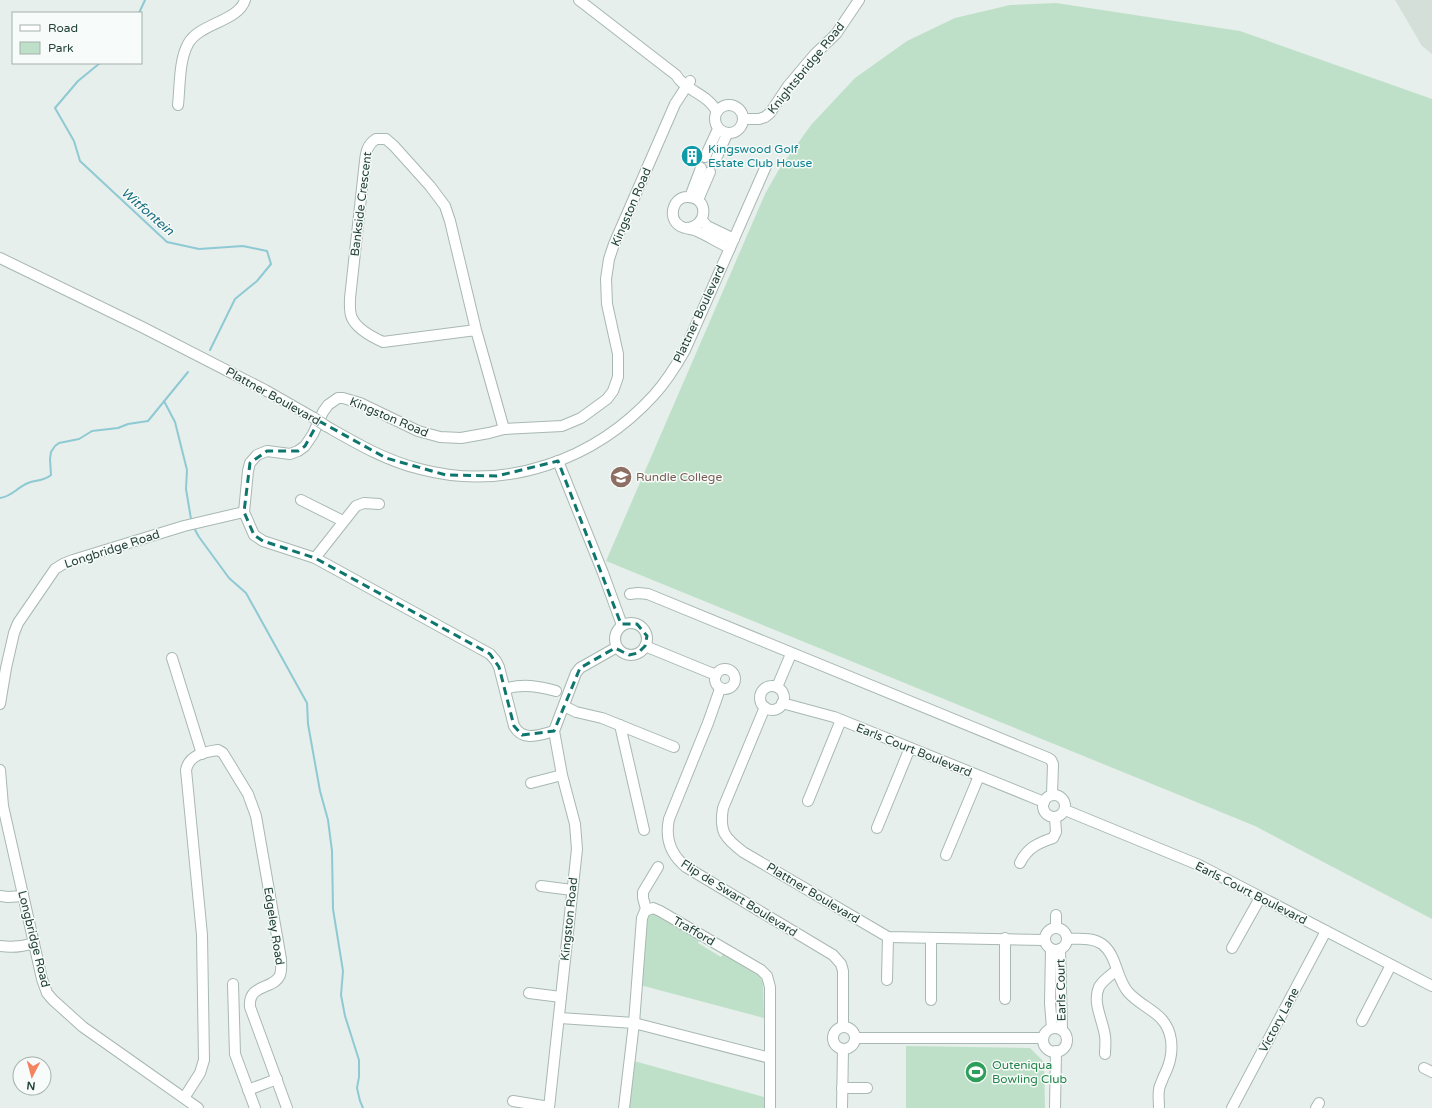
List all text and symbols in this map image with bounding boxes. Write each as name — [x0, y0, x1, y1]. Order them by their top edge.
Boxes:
legend — [12, 12, 142, 64]
street label: Knightsbridge Road — [765, 19, 847, 117]
text: Road — [48, 21, 78, 35]
text: Park — [48, 41, 74, 55]
place label: Kingswood Golf Estate Club House — [708, 142, 812, 170]
building icon: Kingswood Golf Estate Club House — [679, 143, 705, 169]
street label: Bankside Crescent — [348, 151, 374, 257]
street label: Kingston Road — [608, 166, 654, 248]
water label: Witfontein — [118, 184, 178, 240]
street label: Plattner Boulevard — [670, 263, 728, 365]
street label: Plattner Boulevard — [223, 364, 323, 428]
street label: Kingston Road — [348, 394, 430, 440]
school or university icon: Rundle College — [608, 464, 634, 490]
place label: Rundle College — [636, 470, 722, 484]
street label: Longbridge Road — [63, 527, 161, 571]
street label: Earls Court Boulevard — [854, 720, 974, 780]
street label: Flip de Swart Boulevard — [678, 856, 800, 940]
street label: Earls Court Boulevard — [1193, 859, 1309, 927]
street label: Plattner Boulevard — [764, 860, 862, 926]
street label: Kingston Road — [558, 876, 580, 962]
street label: Edgeley Road — [261, 886, 287, 966]
street label: Longbridge Road — [15, 889, 53, 989]
street label: Trafford — [671, 913, 717, 949]
street label: Earls Court — [1053, 958, 1069, 1021]
street label: Victory Lane — [1256, 985, 1302, 1055]
north arrow — [12, 1056, 52, 1096]
place label: Outeniqua Bowling Club — [992, 1058, 1067, 1086]
sports icon: Outeniqua Bowling Club — [963, 1059, 989, 1085]
text: N — [26, 1079, 36, 1092]

